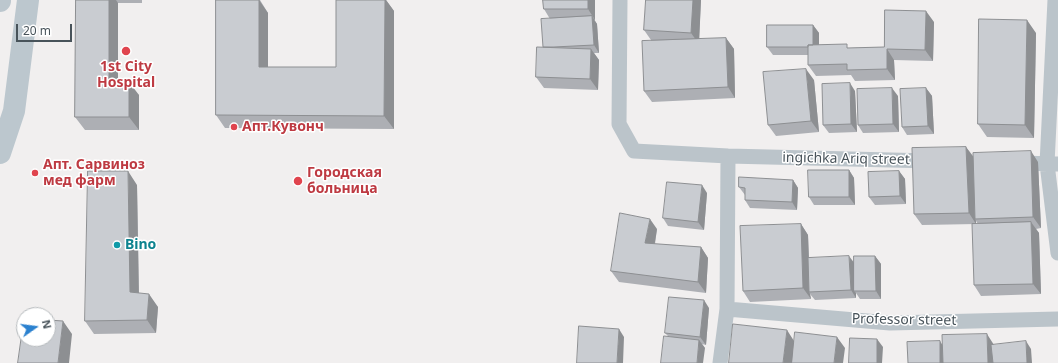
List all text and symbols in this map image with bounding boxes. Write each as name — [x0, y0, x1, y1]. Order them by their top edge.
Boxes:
scale bar — [18, 16, 74, 42]
text: 20 m — [23, 22, 51, 39]
marker: 1st City Hospital — [120, 45, 132, 57]
place label: 1st City Hospital — [97, 59, 155, 92]
place label: Апт.Кувонч — [242, 119, 324, 135]
marker: Апт.Кувонч — [229, 122, 239, 132]
street label: ingichka Ariq street — [782, 149, 910, 169]
place label: Апт. Сарвиноз мед фарм — [43, 157, 145, 190]
place label: Городская больница — [307, 165, 382, 198]
marker: Апт. Сарвиноз мед фарм — [30, 168, 40, 178]
marker: Городская больница — [292, 175, 304, 187]
place label: Bino — [125, 237, 156, 253]
marker: Bino — [112, 240, 122, 250]
north arrow — [16, 307, 56, 347]
street label: Professor street — [852, 311, 956, 329]
text: N — [39, 318, 56, 330]

